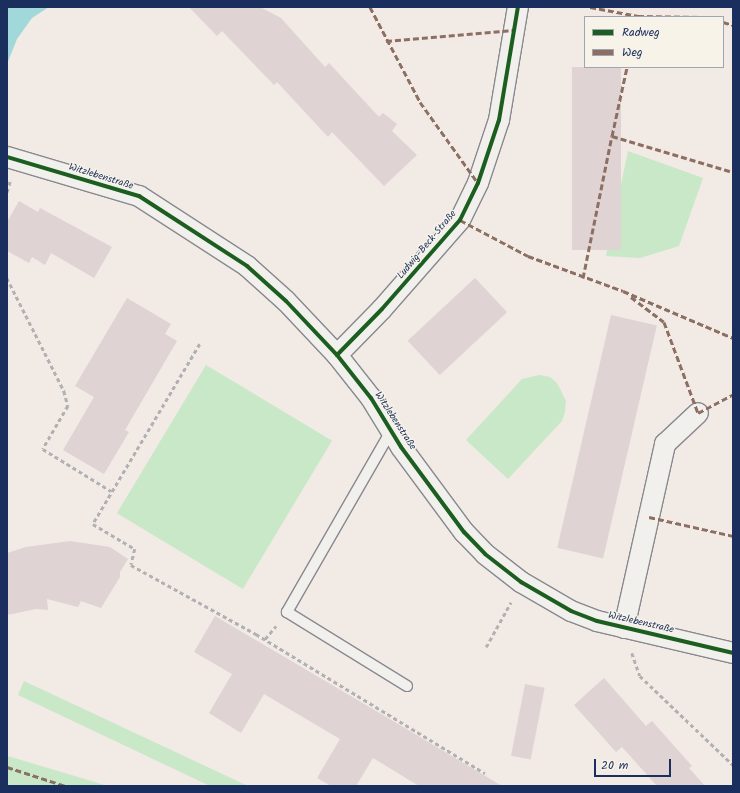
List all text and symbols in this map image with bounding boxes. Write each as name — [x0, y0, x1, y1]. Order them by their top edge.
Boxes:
legend — [584, 16, 724, 68]
text: Radweg — [622, 23, 660, 42]
text: Weg — [622, 43, 642, 62]
street label: Witzlebenstraße — [67, 161, 135, 193]
street label: Ludwig-Beck-Straße — [395, 208, 459, 282]
street label: Witzlebenstraße — [372, 390, 418, 452]
street label: Witzlebenstraße — [607, 610, 675, 636]
scale bar — [596, 751, 673, 777]
text: 20 m — [601, 756, 628, 775]

